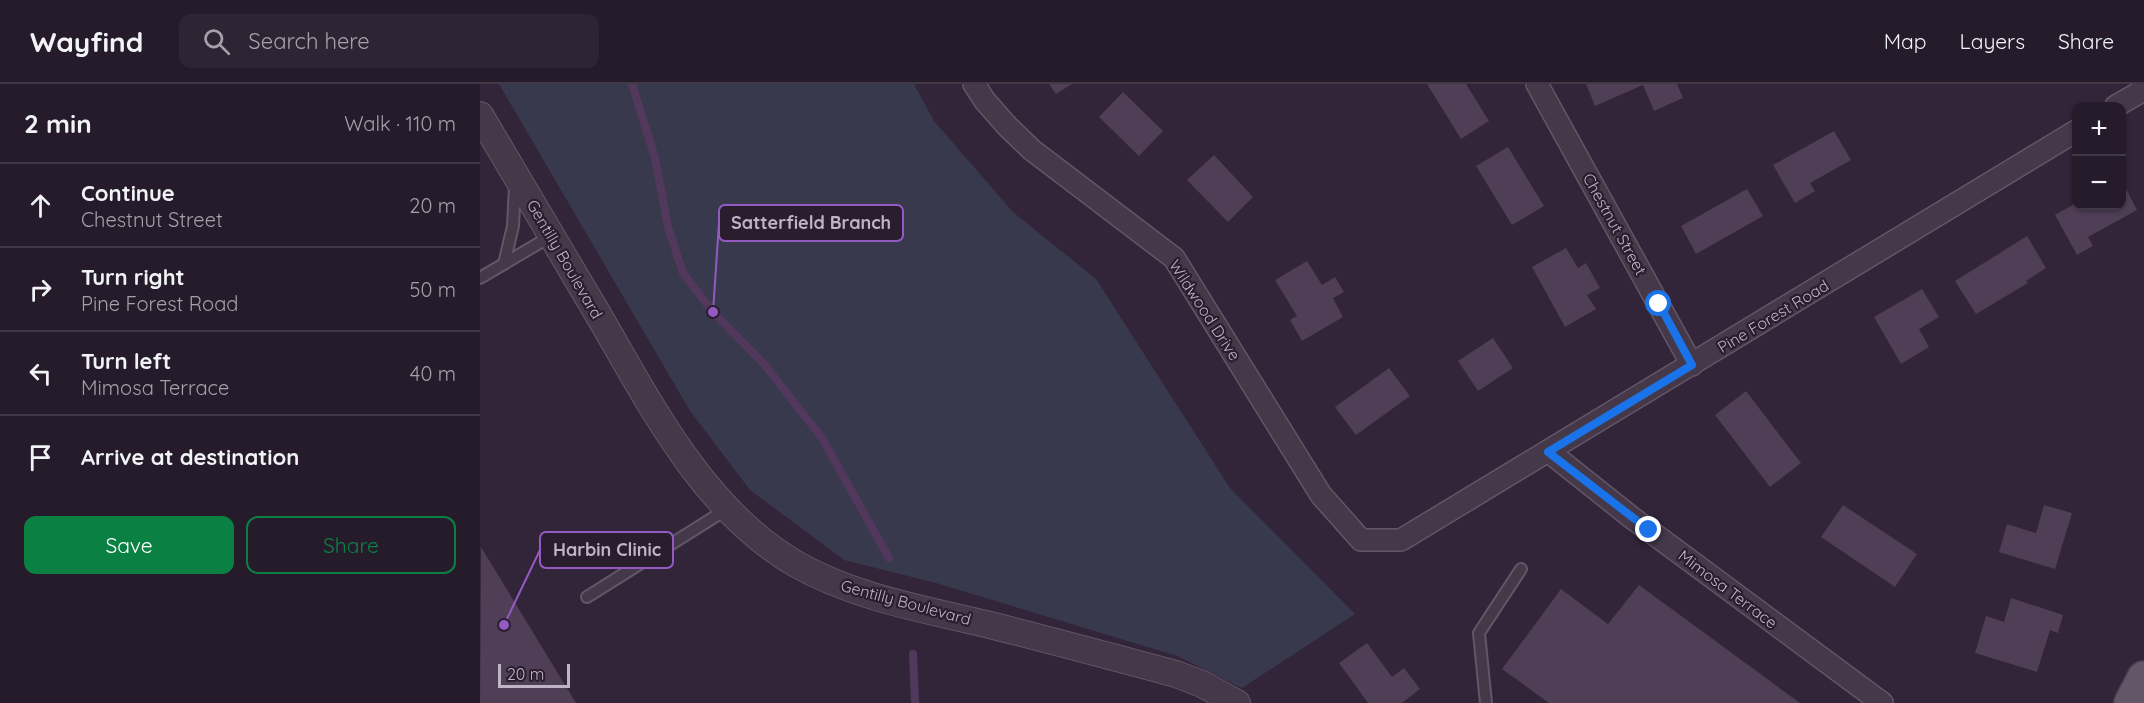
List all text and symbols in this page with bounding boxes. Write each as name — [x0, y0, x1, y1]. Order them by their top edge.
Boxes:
search box — [179, 14, 599, 68]
text: Wayfind — [30, 24, 143, 59]
icon: search — [200, 25, 233, 58]
text: Search here — [248, 27, 370, 55]
text: Map — [1884, 28, 1927, 54]
text: Layers — [1960, 28, 2025, 54]
text: Share — [2058, 28, 2114, 54]
map controls — [2072, 102, 2126, 210]
button: + — [2072, 102, 2126, 156]
text: 2 min — [24, 107, 92, 140]
text: Walk · 110 m — [344, 111, 456, 136]
button: − — [2072, 156, 2126, 210]
street label: Chestnut Street — [1579, 170, 1651, 278]
text: Continue — [81, 179, 175, 207]
icon: ahead — [24, 189, 57, 222]
text: 20 m — [409, 193, 456, 218]
street label: Gentilly Boulevard — [523, 196, 607, 322]
callout: Satterfield Branch — [719, 205, 903, 241]
text: Chestnut Street — [81, 207, 223, 232]
text: Satterfield Branch — [731, 211, 891, 234]
street label: Wildwood Drive — [1165, 256, 1245, 364]
text: Turn right — [81, 263, 185, 291]
icon: right — [24, 273, 57, 306]
street label: Pine Forest Road — [1714, 275, 1832, 357]
text: 50 m — [410, 277, 456, 302]
route start — [1645, 290, 1671, 316]
text: Pine Forest Road — [81, 291, 238, 316]
text: Turn left — [81, 347, 171, 375]
icon: left — [24, 357, 57, 390]
text: 40 m — [410, 361, 456, 386]
text: Mimosa Terrace — [81, 375, 229, 400]
icon: arrive — [24, 441, 57, 474]
text: Arrive at destination — [81, 443, 299, 471]
button: Save — [24, 516, 234, 574]
button: Share — [246, 516, 456, 574]
route end — [1635, 516, 1661, 542]
callout: Harbin Clinic — [540, 532, 673, 568]
text: Harbin Clinic — [553, 538, 661, 561]
street label: Mimosa Terrace — [1675, 545, 1781, 633]
street label: Gentilly Boulevard — [839, 575, 973, 629]
scale bar — [498, 661, 570, 688]
text: 20 m — [507, 664, 544, 684]

